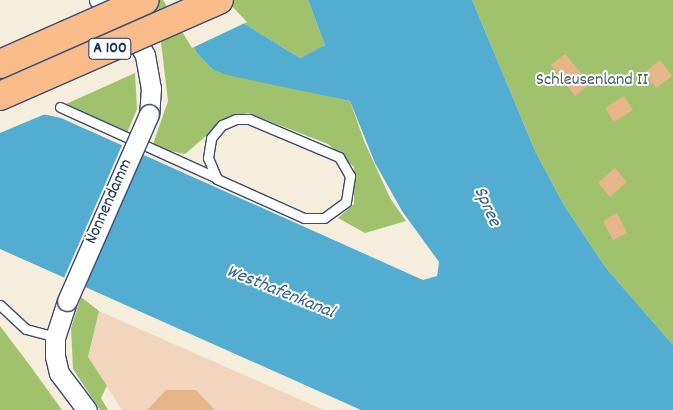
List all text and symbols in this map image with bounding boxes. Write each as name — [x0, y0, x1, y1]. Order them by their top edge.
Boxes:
road number: A 100 — [88, 36, 132, 62]
park label: Schleusenland II — [536, 70, 648, 92]
street label: Nonnendamm — [82, 156, 138, 248]
water label: Spree — [467, 184, 505, 230]
water label: Westhafenkanal — [223, 261, 337, 325]

